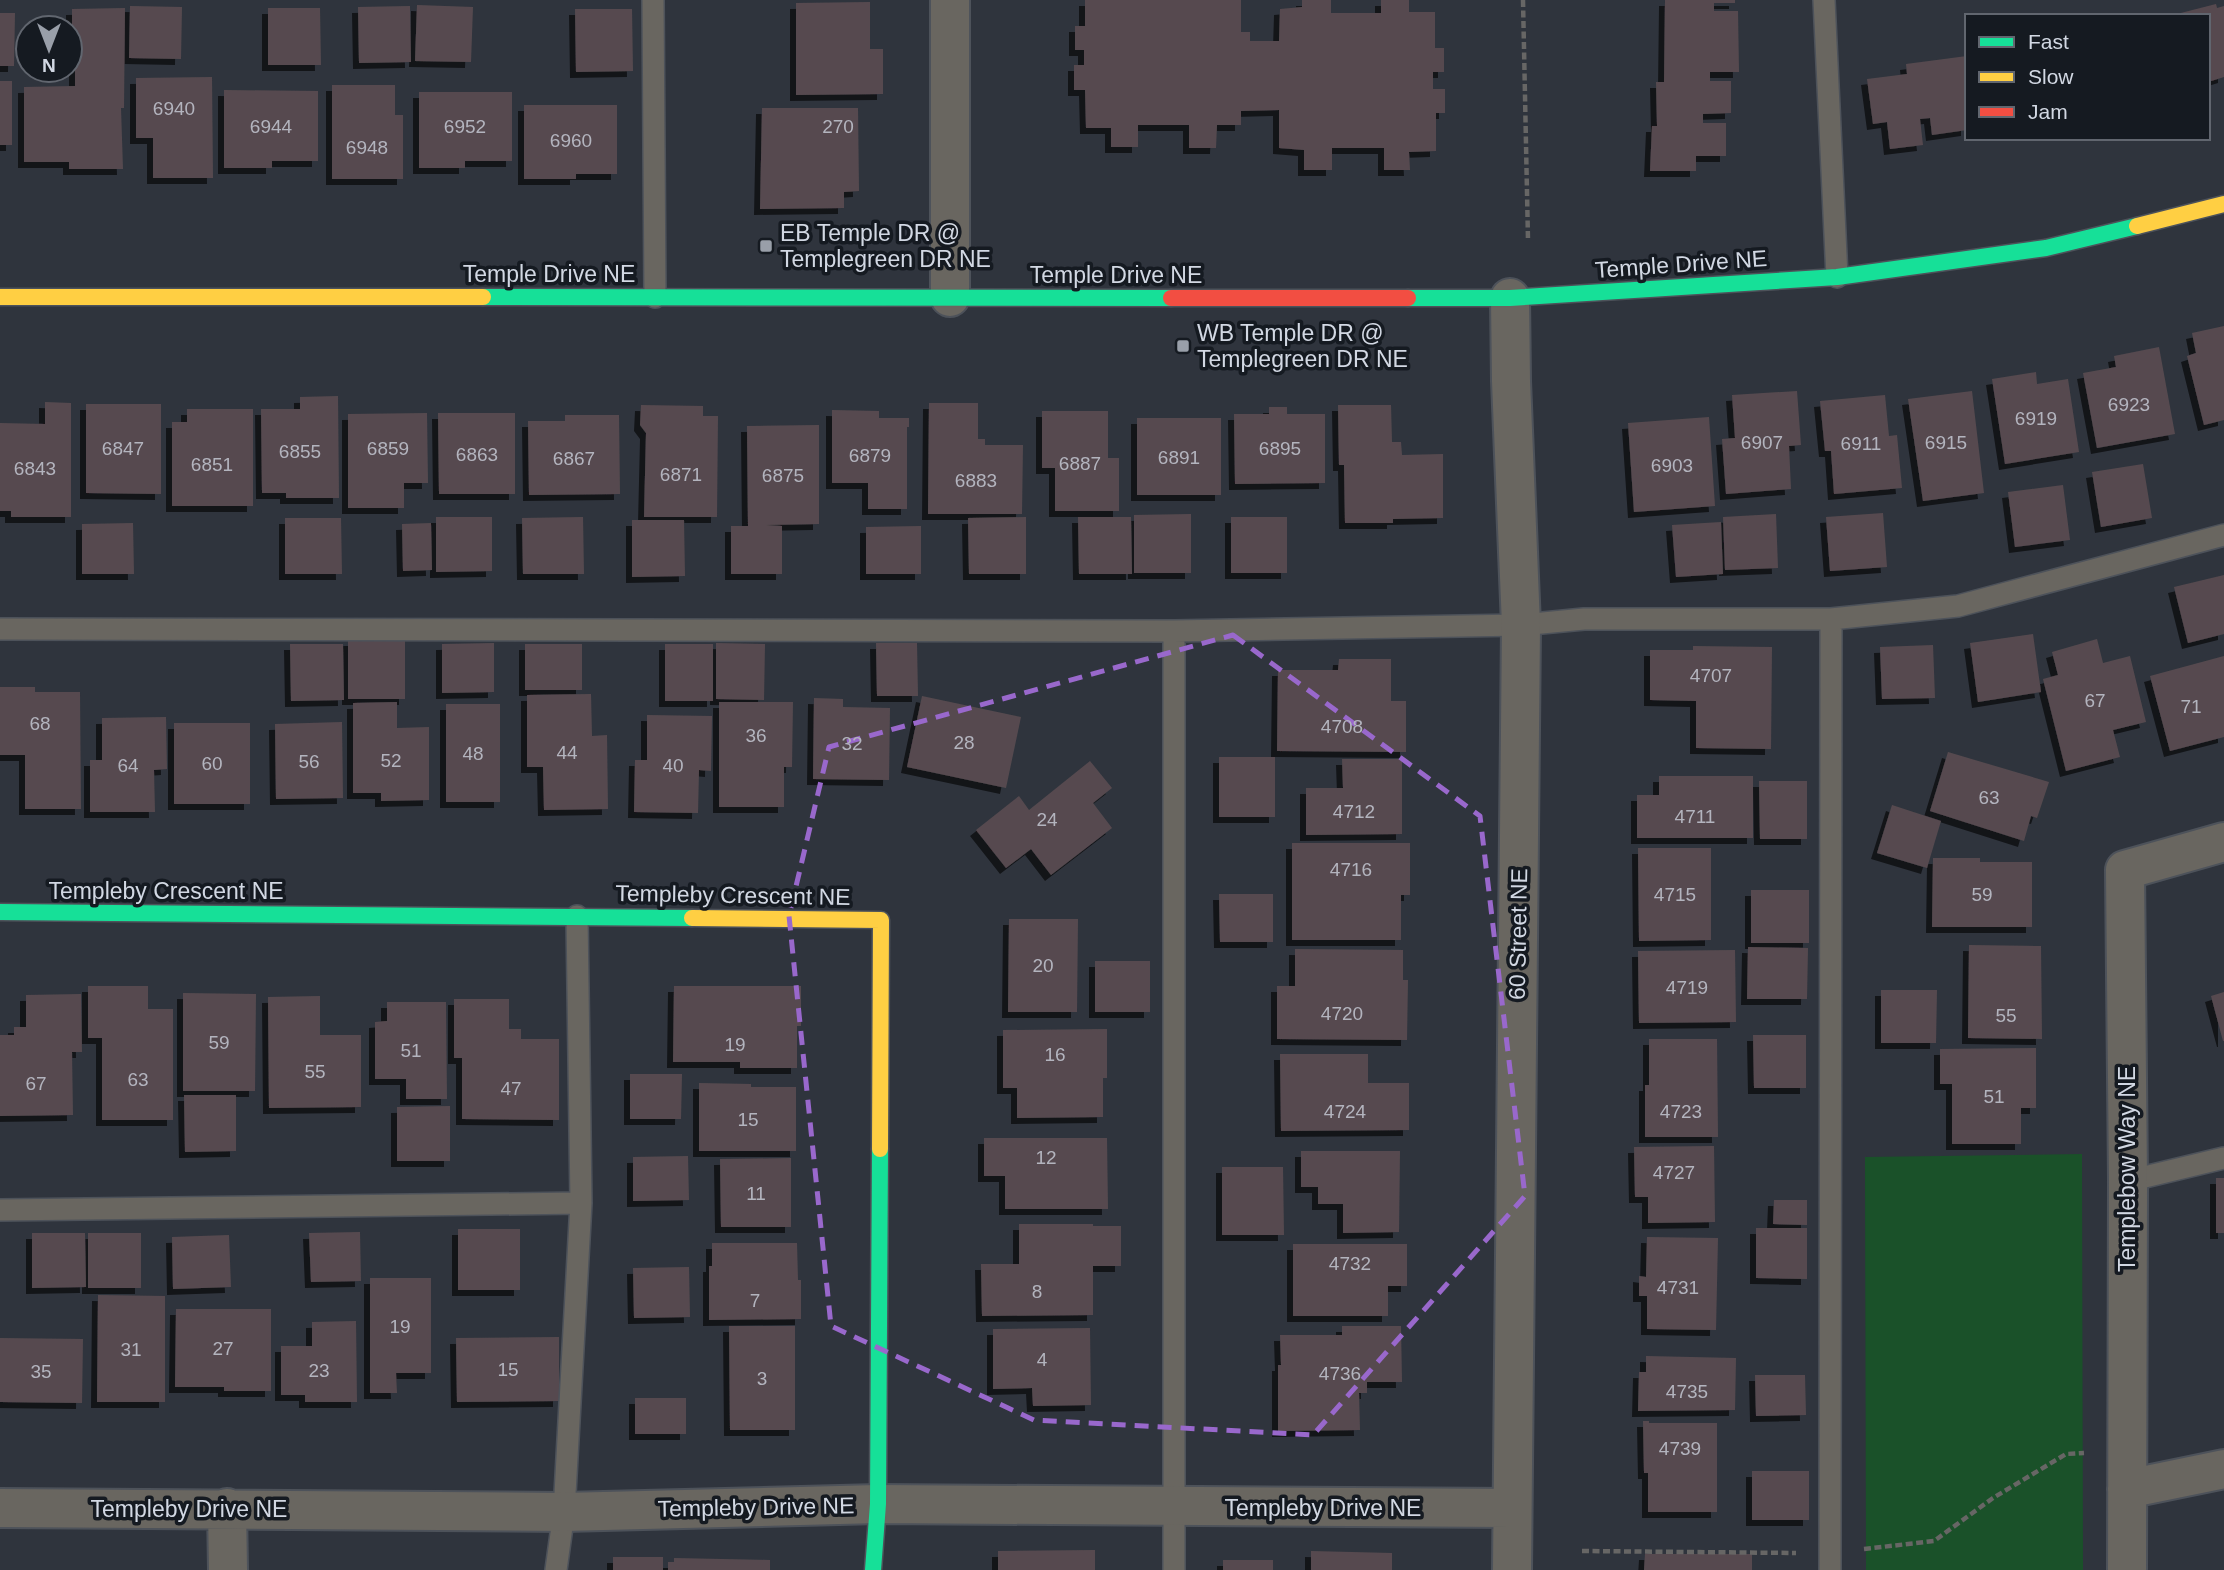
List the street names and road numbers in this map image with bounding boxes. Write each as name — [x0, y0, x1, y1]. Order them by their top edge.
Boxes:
street label: Temple Drive NE — [1594, 245, 1768, 283]
street label: Temple Drive NE — [463, 261, 635, 287]
street label: Temple Drive NE — [1030, 262, 1202, 288]
street label: 60 Street NE — [1504, 868, 1532, 1000]
street label: Templeby Crescent NE — [48, 878, 284, 904]
street label: Templeby Crescent NE — [615, 880, 851, 910]
street label: Templebow Way NE — [2114, 1066, 2140, 1272]
street label: Templeby Drive NE — [657, 1492, 855, 1522]
street label: Templeby Drive NE — [1225, 1495, 1421, 1521]
street label: Templeby Drive NE — [91, 1496, 287, 1522]

